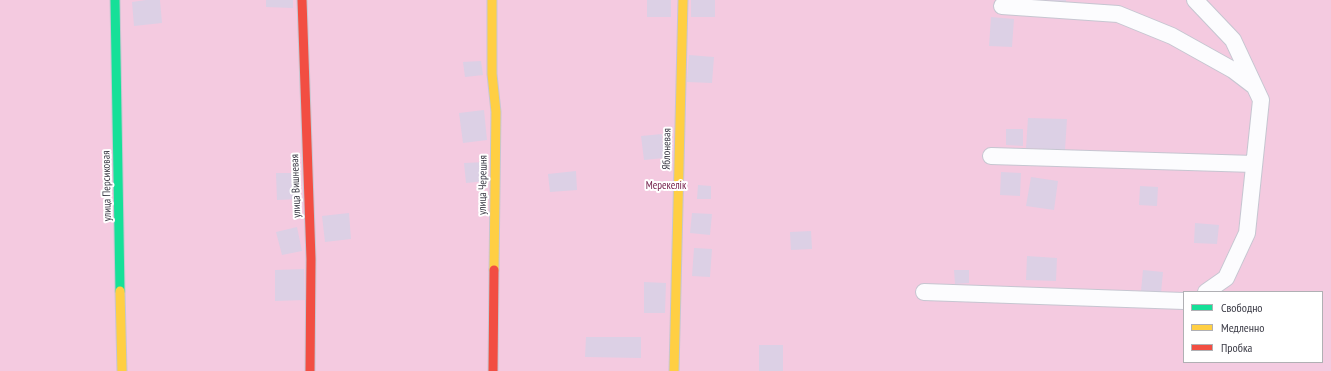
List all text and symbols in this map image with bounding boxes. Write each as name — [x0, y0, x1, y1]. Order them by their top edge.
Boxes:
street label: Яблоневая — [660, 128, 674, 170]
street label: улица Персиковая — [100, 151, 114, 221]
street label: улица Вишневая — [288, 154, 304, 218]
street label: улица Черешня — [476, 155, 490, 215]
park label: Мерекелік — [646, 179, 686, 193]
legend — [1183, 291, 1323, 363]
text: Свободно — [1221, 300, 1263, 315]
text: Медленно — [1221, 320, 1264, 335]
text: Пробка — [1221, 340, 1252, 355]

